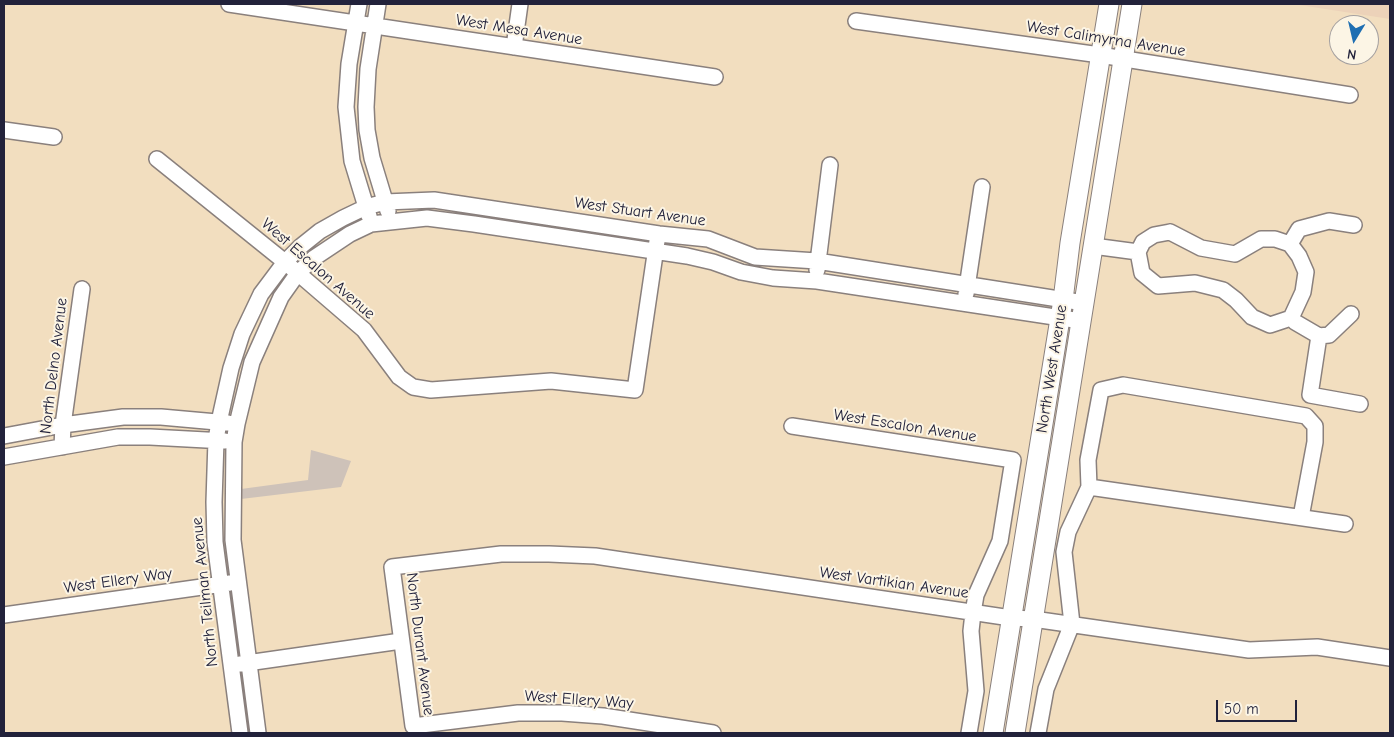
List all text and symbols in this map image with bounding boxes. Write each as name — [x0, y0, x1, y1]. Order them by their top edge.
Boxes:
street label: West Mesa Avenue — [454, 11, 584, 49]
north arrow — [1329, 15, 1379, 65]
street label: West Calimyrna Avenue — [1025, 17, 1187, 61]
text: N — [1346, 45, 1358, 63]
street label: West Stuart Avenue — [573, 193, 707, 231]
street label: West Escalon Avenue — [257, 214, 379, 324]
street label: North Delno Avenue — [36, 297, 72, 435]
street label: North West Avenue — [1032, 303, 1072, 435]
street label: West Escalon Avenue — [832, 405, 978, 447]
street label: North Teilman Avenue — [188, 516, 222, 668]
street label: West Vartikian Avenue — [818, 563, 970, 603]
street label: West Ellery Way — [63, 564, 173, 598]
street label: North Durant Avenue — [402, 571, 438, 717]
street label: West Ellery Way — [524, 687, 634, 713]
scale bar — [1219, 690, 1300, 722]
text: 50 m — [1224, 700, 1259, 718]

